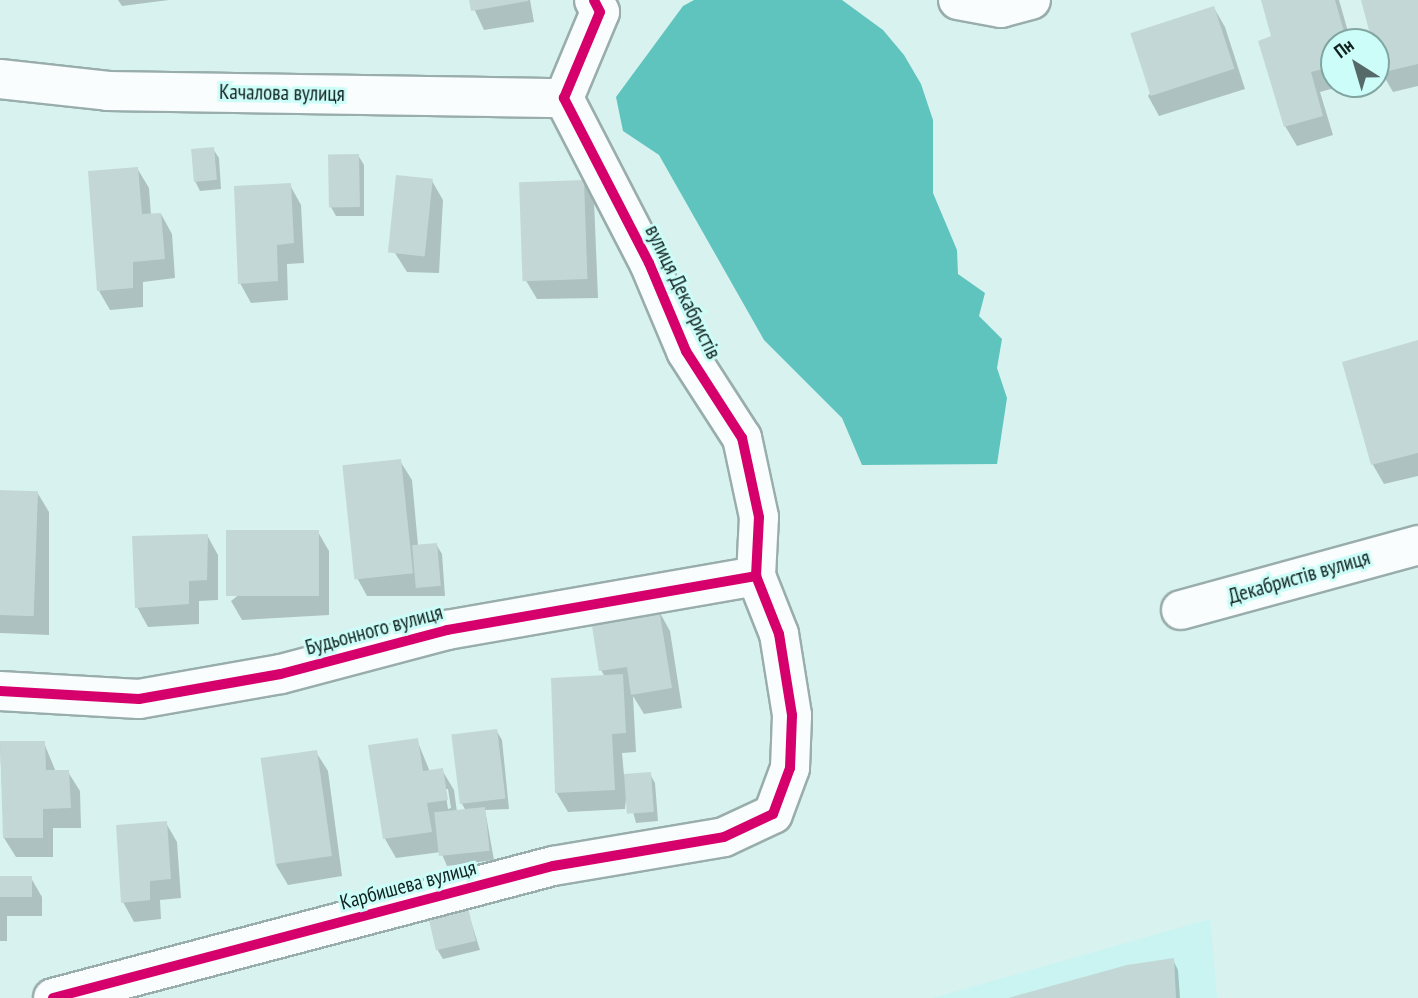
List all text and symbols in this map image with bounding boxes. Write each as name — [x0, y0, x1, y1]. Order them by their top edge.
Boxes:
north arrow — [1320, 28, 1390, 98]
text: Пн — [1329, 33, 1358, 63]
street label: Качалова вулиця — [219, 79, 345, 107]
street label: вулиця Декабристів — [640, 221, 726, 363]
street label: Декабристів вулиця — [1225, 545, 1373, 609]
street label: Будьонного вулиця — [303, 600, 445, 660]
street label: Карбишева вулиця — [337, 855, 479, 915]

